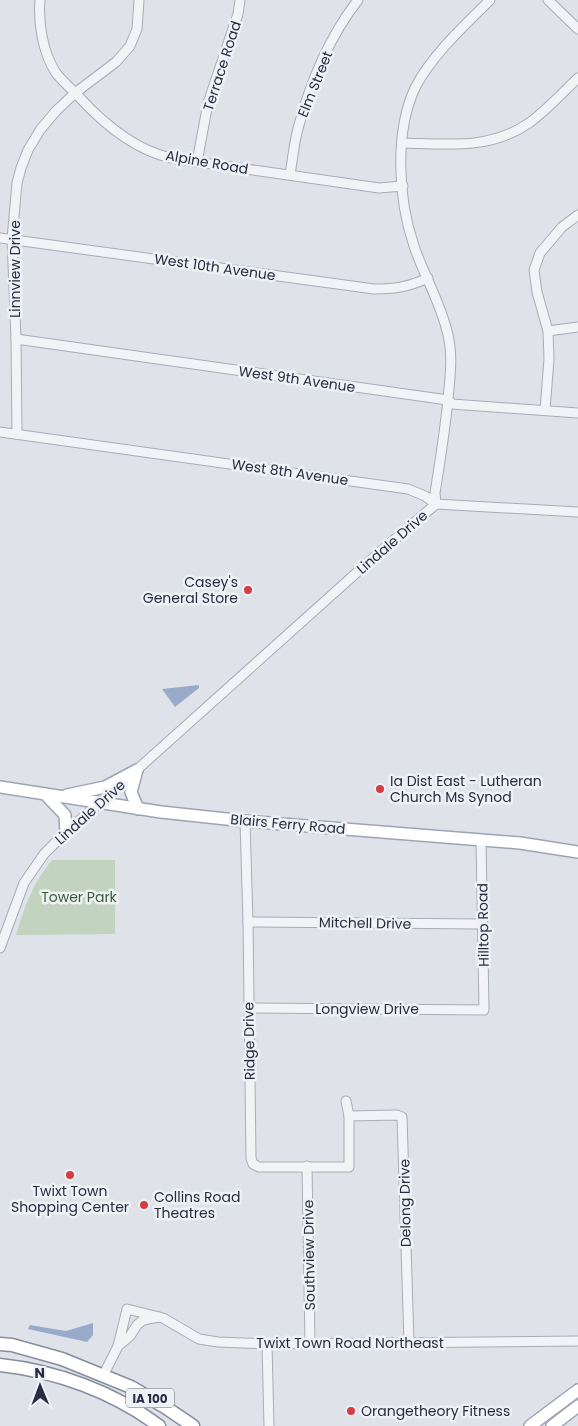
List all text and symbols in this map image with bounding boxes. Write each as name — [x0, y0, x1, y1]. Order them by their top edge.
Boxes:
street label: Terrace Road — [198, 18, 246, 114]
street label: Elm Street — [293, 48, 337, 120]
street label: Alpine Road — [164, 145, 250, 179]
street label: Linnview Drive — [5, 220, 25, 318]
street label: West 10th Avenue — [153, 249, 277, 285]
street label: West 9th Avenue — [237, 361, 357, 397]
street label: West 8th Avenue — [230, 454, 350, 490]
street label: Lindale Drive — [352, 505, 432, 579]
place label: Casey's General Store — [143, 572, 238, 608]
marker: Casey's General Store — [242, 584, 254, 596]
place label: Ia Dist East - Lutheran Church Ms Synod — [390, 771, 542, 807]
street label: Lindale Drive — [50, 775, 130, 849]
marker: Ia Dist East - Lutheran Church Ms Synod — [374, 783, 386, 795]
street label: Blairs Ferry Road — [230, 809, 346, 839]
street label: Hilltop Road — [472, 883, 494, 967]
park label: Tower Park — [41, 887, 118, 907]
street label: Mitchell Drive — [319, 912, 412, 934]
street label: Longview Drive — [315, 999, 419, 1019]
street label: Ridge Drive — [238, 1001, 260, 1080]
street label: Delong Drive — [394, 1158, 416, 1247]
marker: Twixt Town Shopping Center — [64, 1169, 76, 1181]
place label: Twixt Town Shopping Center — [11, 1181, 129, 1217]
place label: Collins Road Theatres — [154, 1187, 241, 1223]
marker: Collins Road Theatres — [138, 1199, 150, 1211]
street label: Southview Drive — [298, 1199, 320, 1310]
street label: Twixt Town Road Northeast — [256, 1333, 444, 1353]
north arrow — [15, 1361, 65, 1411]
text: N — [34, 1363, 45, 1383]
road number: IA 100 — [126, 1389, 174, 1408]
place label: Orangetheory Fitness — [361, 1401, 510, 1421]
marker: Orangetheory Fitness — [345, 1405, 357, 1417]

